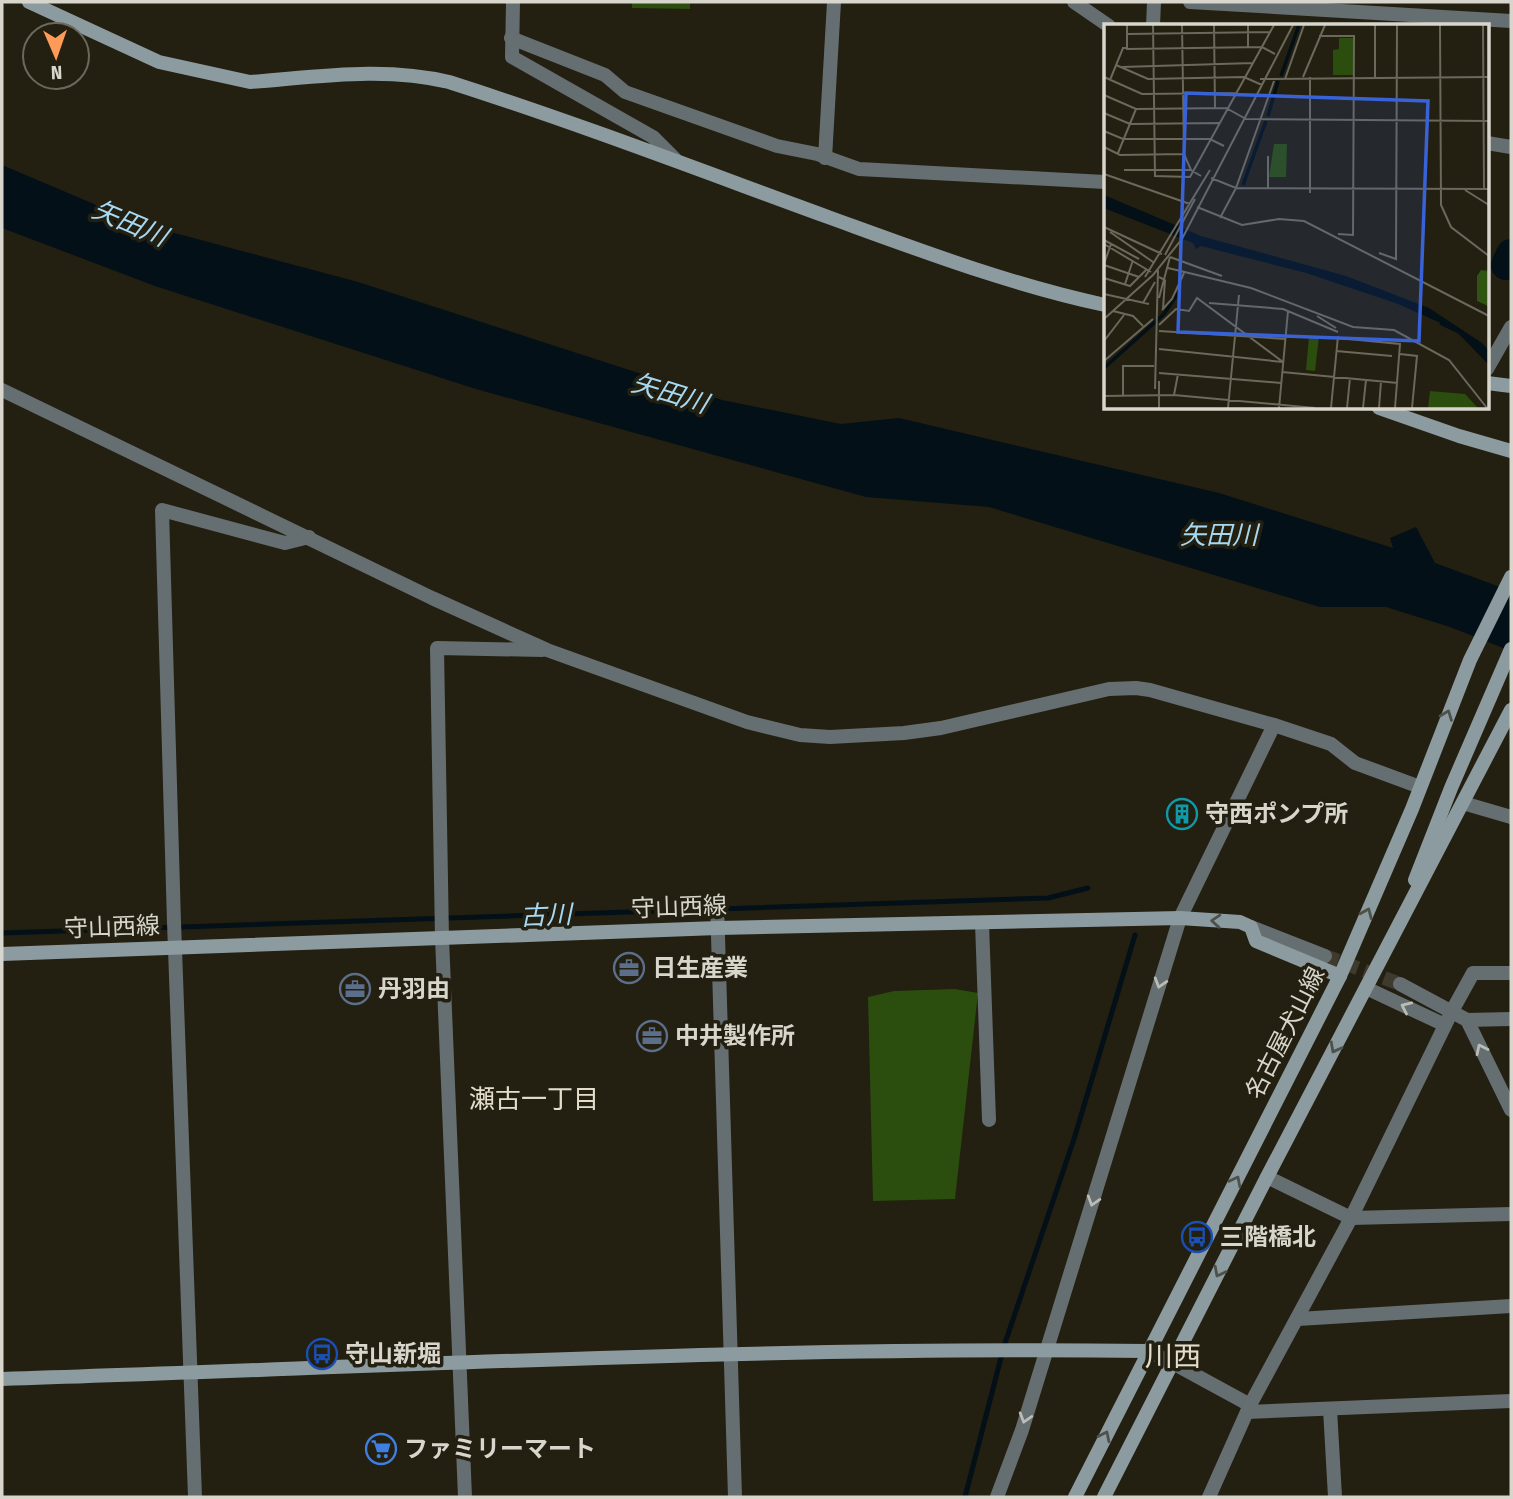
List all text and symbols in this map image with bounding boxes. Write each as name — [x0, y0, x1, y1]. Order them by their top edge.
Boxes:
north arrow — [21, 21, 91, 91]
inset map — [1104, 24, 1488, 410]
text: N — [50, 61, 63, 84]
water label: 矢田川 — [88, 194, 175, 254]
water label: 矢田川 — [628, 367, 715, 421]
water label: 矢田川 — [1180, 520, 1261, 551]
one-way arrow — [1439, 710, 1453, 722]
building icon: 守西ポンプ所 — [1165, 797, 1199, 831]
place label: 守西ポンプ所 — [1205, 800, 1348, 828]
street label: 守山西線 — [631, 891, 727, 923]
water label: 古川 — [519, 899, 576, 932]
one-way arrow — [1359, 908, 1373, 920]
street label: 守山西線 — [64, 911, 160, 943]
one-way arrow — [1210, 914, 1221, 929]
office icon: 日生産業 — [612, 951, 646, 985]
place label: 日生産業 — [652, 954, 748, 982]
street label: 名古屋犬山線 — [1240, 962, 1330, 1104]
office icon: 丹羽由 — [338, 972, 372, 1006]
place label: 丹羽由 — [378, 975, 450, 1003]
one-way arrow — [1154, 977, 1169, 989]
one-way arrow — [1401, 1001, 1413, 1015]
office icon: 中井製作所 — [635, 1019, 669, 1053]
place label: 中井製作所 — [675, 1022, 795, 1050]
one-way arrow — [1329, 1041, 1343, 1054]
one-way arrow — [1475, 1044, 1489, 1056]
district label: 瀬古一丁目 — [469, 1084, 599, 1115]
one-way arrow — [1227, 1176, 1241, 1188]
one-way arrow — [1086, 1194, 1101, 1206]
bus stop icon: 三階橋北 — [1180, 1220, 1214, 1254]
place label: 三階橋北 — [1220, 1223, 1316, 1251]
one-way arrow — [1213, 1265, 1227, 1277]
bus stop icon: 守山新堀 — [305, 1337, 339, 1371]
place label: 守山新堀 — [345, 1340, 441, 1368]
district label: 川西 — [1145, 1340, 1201, 1373]
one-way arrow — [1019, 1412, 1034, 1424]
one-way arrow — [1097, 1431, 1111, 1443]
supermarket icon: ファミリーマート — [364, 1432, 398, 1466]
place label: ファミリーマート — [404, 1435, 596, 1463]

